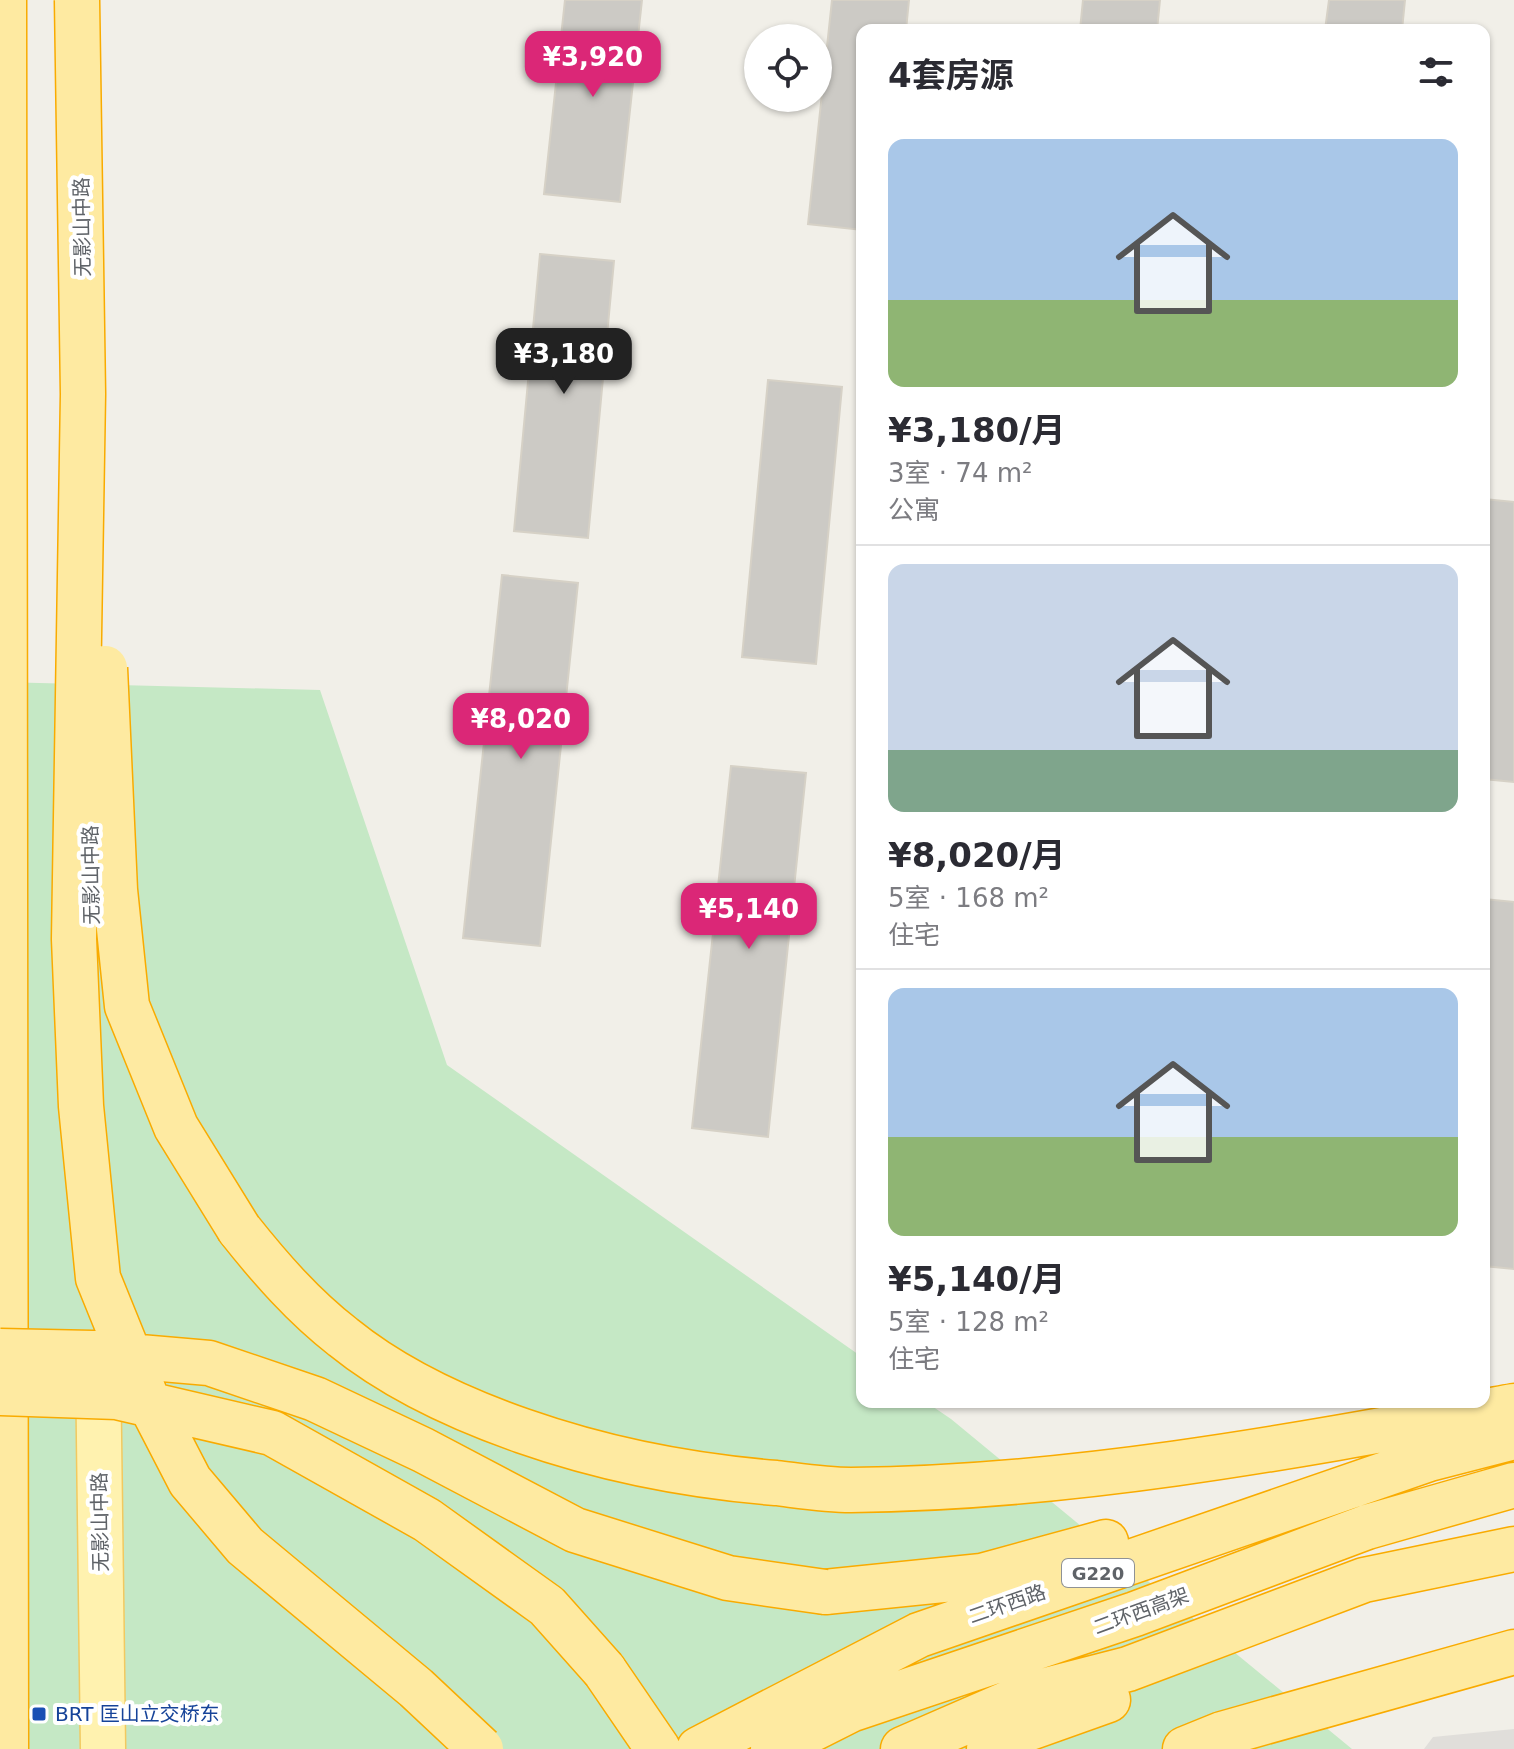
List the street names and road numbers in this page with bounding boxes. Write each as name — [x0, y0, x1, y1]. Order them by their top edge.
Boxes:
street label: 无影山中路 — [69, 177, 95, 277]
street label: 无影山中路 — [78, 825, 104, 925]
street label: 无影山中路 — [87, 1472, 113, 1572]
road number: G220 — [1062, 1559, 1134, 1587]
street label: 二环西路 — [965, 1580, 1049, 1628]
street label: 二环西高架 — [1090, 1583, 1192, 1639]

